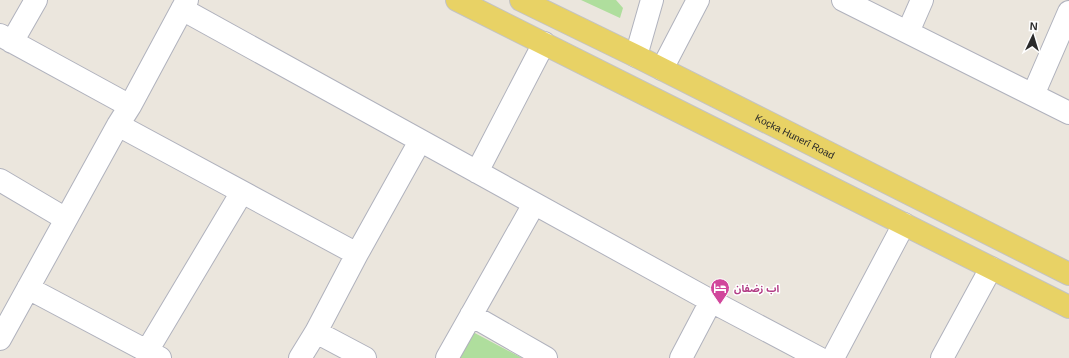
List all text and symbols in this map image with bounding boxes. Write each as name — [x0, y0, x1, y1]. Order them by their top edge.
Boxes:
north arrow — [1013, 16, 1053, 56]
text: N — [1029, 20, 1038, 32]
street label: Koçka Hunerî Road — [753, 112, 836, 161]
hotel icon: اب زضفان — [709, 277, 731, 305]
place label: اب زضفان — [734, 283, 779, 295]

